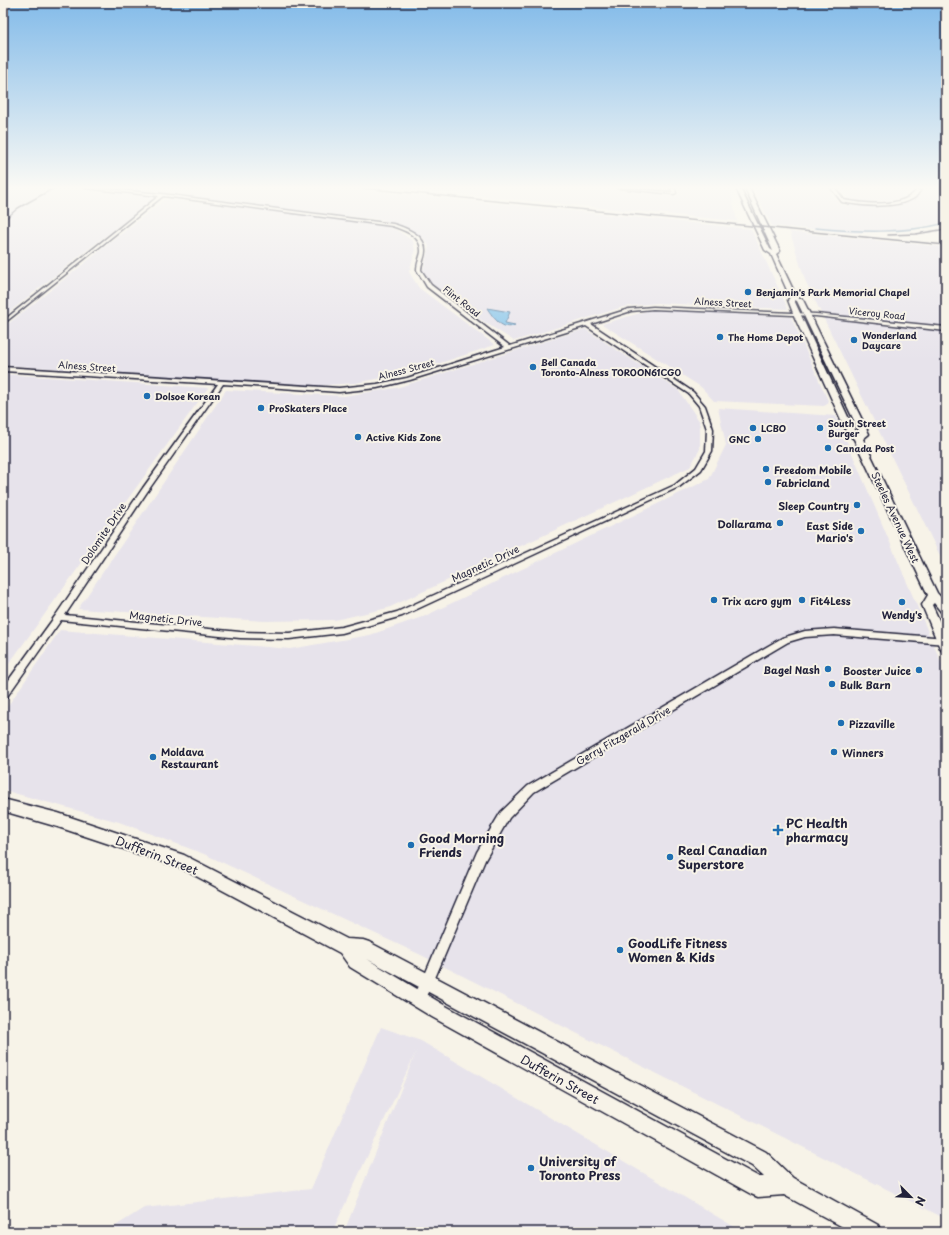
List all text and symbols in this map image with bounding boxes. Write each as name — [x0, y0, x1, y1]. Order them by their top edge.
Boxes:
street label: Flint Road — [440, 282, 484, 320]
place label: Benjamin's Park Memorial Chapel — [756, 285, 910, 299]
marker: Benjamin's Park Memorial Chapel — [743, 287, 753, 297]
street label: Alness Street — [694, 294, 752, 311]
street label: Viceroy Road — [848, 303, 906, 323]
place label: Wonderland Daycare — [862, 328, 917, 352]
place label: The Home Depot — [728, 330, 804, 344]
marker: The Home Depot — [715, 332, 725, 342]
marker: Wonderland Daycare — [849, 335, 859, 345]
street label: Alness Street — [376, 355, 436, 383]
place label: Bell Canada Toronto-Alness TOROON61CG0 — [541, 355, 681, 379]
street label: Alness Street — [58, 357, 116, 375]
marker: Bell Canada Toronto-Alness TOROON61CG0 — [528, 362, 538, 372]
place label: Dolsoe Korean — [155, 389, 221, 403]
marker: Dolsoe Korean — [142, 391, 152, 401]
place label: ProSkaters Place — [269, 401, 347, 415]
marker: ProSkaters Place — [256, 403, 266, 413]
place label: South Street Burger — [828, 416, 887, 440]
place label: LCBO — [761, 421, 786, 435]
marker: LCBO — [748, 423, 758, 433]
marker: South Street Burger — [815, 423, 825, 433]
place label: Active Kids Zone — [365, 430, 441, 444]
marker: Active Kids Zone — [353, 432, 363, 442]
place label: GNC — [729, 432, 750, 446]
marker: GNC — [753, 434, 763, 444]
place label: Canada Post — [836, 441, 894, 455]
marker: Canada Post — [823, 443, 833, 453]
place label: Freedom Mobile — [774, 462, 852, 477]
marker: Freedom Mobile — [761, 464, 771, 474]
street label: Steeles Avenue West — [868, 469, 924, 565]
place label: Fabricland — [776, 475, 830, 490]
marker: Fabricland — [763, 477, 773, 487]
place label: Sleep Country — [778, 498, 849, 513]
street label: Dolomite Drive — [77, 499, 129, 567]
marker: Sleep Country — [852, 500, 862, 510]
place label: Dollarama — [717, 516, 772, 531]
marker: Dollarama — [775, 518, 785, 528]
place label: East Side Mario's — [806, 518, 854, 545]
marker: East Side Mario's — [856, 526, 866, 536]
street label: Magnetic Drive — [449, 540, 522, 585]
place label: Trix acro gym — [722, 593, 792, 609]
place label: Fit4Less — [810, 593, 851, 608]
marker: Trix acro gym — [709, 595, 719, 605]
marker: Fit4Less — [797, 595, 807, 605]
marker: Wendy's — [897, 597, 907, 607]
street label: Magnetic Drive — [129, 607, 204, 629]
place label: Wendy's — [882, 607, 922, 622]
place label: Bagel Nash — [764, 662, 820, 677]
place label: Booster Juice — [843, 663, 912, 678]
marker: Bagel Nash — [823, 664, 833, 674]
marker: Booster Juice — [914, 665, 924, 675]
place label: Bulk Barn — [840, 677, 891, 692]
marker: Bulk Barn — [827, 679, 837, 689]
street label: Gerry Fitzgerald Drive — [573, 702, 673, 769]
place label: Pizzaville — [849, 716, 895, 731]
marker: Pizzaville — [836, 718, 846, 728]
place label: Moldava Restaurant — [161, 744, 219, 771]
place label: Winners — [842, 745, 884, 760]
marker: Winners — [829, 747, 839, 757]
marker: Moldava Restaurant — [148, 752, 158, 762]
place label: PC Health pharmacy — [786, 814, 848, 846]
marker: PC Health pharmacy — [773, 825, 783, 835]
place label: Good Morning Friends — [419, 829, 504, 861]
street label: Dufferin Street — [113, 831, 201, 879]
marker: Good Morning Friends — [406, 840, 416, 850]
place label: Real Canadian Superstore — [678, 841, 767, 873]
marker: Real Canadian Superstore — [665, 852, 675, 862]
place label: GoodLife Fitness Women & Kids — [628, 934, 727, 966]
marker: GoodLife Fitness Women & Kids — [615, 945, 625, 955]
street label: Dufferin Street — [518, 1050, 603, 1108]
place label: University of Toronto Press — [539, 1152, 620, 1184]
marker: University of Toronto Press — [526, 1163, 536, 1173]
north arrow — [891, 1177, 931, 1217]
text: N — [911, 1194, 930, 1209]

